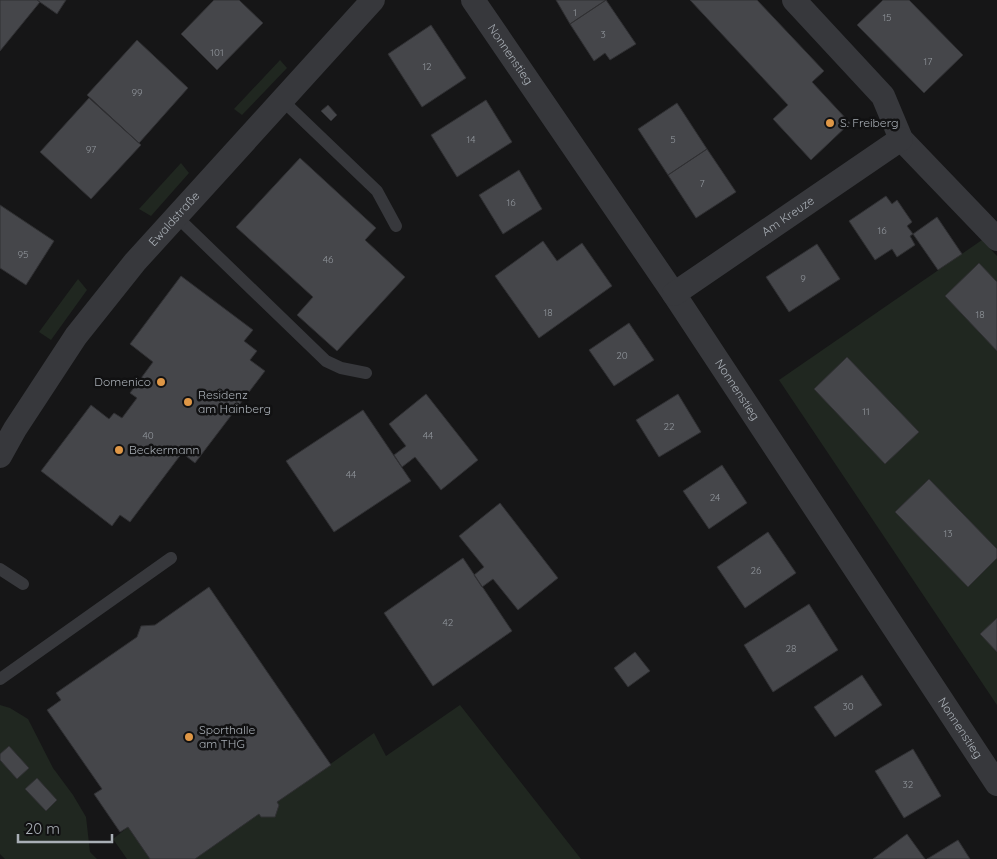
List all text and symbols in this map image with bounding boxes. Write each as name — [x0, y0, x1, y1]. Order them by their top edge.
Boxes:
house number: 1 — [573, 6, 577, 19]
house number: 15 — [882, 11, 892, 24]
street label: Nonnenstieg — [485, 21, 537, 87]
house number: 3 — [600, 28, 606, 41]
house number: 101 — [210, 46, 224, 59]
house number: 17 — [924, 55, 932, 68]
house number: 12 — [422, 60, 432, 73]
house number: 99 — [131, 86, 143, 99]
place label: S. Freiberg — [840, 115, 899, 130]
marker: S. Freiberg — [824, 117, 836, 129]
house number: 14 — [467, 133, 475, 146]
house number: 5 — [670, 133, 676, 146]
house number: 97 — [86, 143, 96, 156]
house number: 7 — [699, 177, 705, 190]
street label: Ewaldstraße — [145, 188, 203, 249]
street label: Am Kreuze — [759, 192, 817, 239]
house number: 16 — [506, 196, 516, 209]
house number: 16 — [877, 224, 887, 237]
house number: 95 — [17, 248, 29, 261]
house number: 46 — [323, 253, 334, 266]
house number: 9 — [800, 272, 806, 285]
house number: 18 — [543, 306, 553, 319]
house number: 18 — [975, 308, 985, 321]
house number: 20 — [616, 349, 628, 362]
street label: Nonnenstieg — [712, 356, 763, 423]
place label: Domenico — [94, 374, 151, 389]
marker: Domenico — [155, 376, 167, 388]
place label: Residenz am Hainberg — [198, 387, 271, 416]
marker: Residenz am Hainberg — [182, 396, 194, 408]
house number: 11 — [862, 405, 870, 418]
house number: 22 — [663, 420, 675, 433]
house number: 40 — [142, 429, 154, 442]
house number: 44 — [423, 429, 433, 442]
place label: Beckermann — [129, 442, 199, 457]
marker: Beckermann — [113, 444, 125, 456]
house number: 44 — [346, 468, 356, 481]
house number: 24 — [710, 491, 720, 504]
house number: 13 — [944, 527, 952, 540]
house number: 26 — [751, 564, 762, 577]
house number: 42 — [443, 616, 454, 629]
house number: 28 — [786, 642, 796, 655]
street label: Nonnenstieg — [935, 694, 986, 761]
house number: 30 — [842, 700, 854, 713]
place label: Sporthalle am THG — [199, 722, 255, 751]
marker: Sporthalle am THG — [183, 731, 195, 743]
house number: 32 — [903, 778, 914, 791]
scale bar — [18, 812, 111, 844]
text: 20 m — [25, 819, 60, 838]

